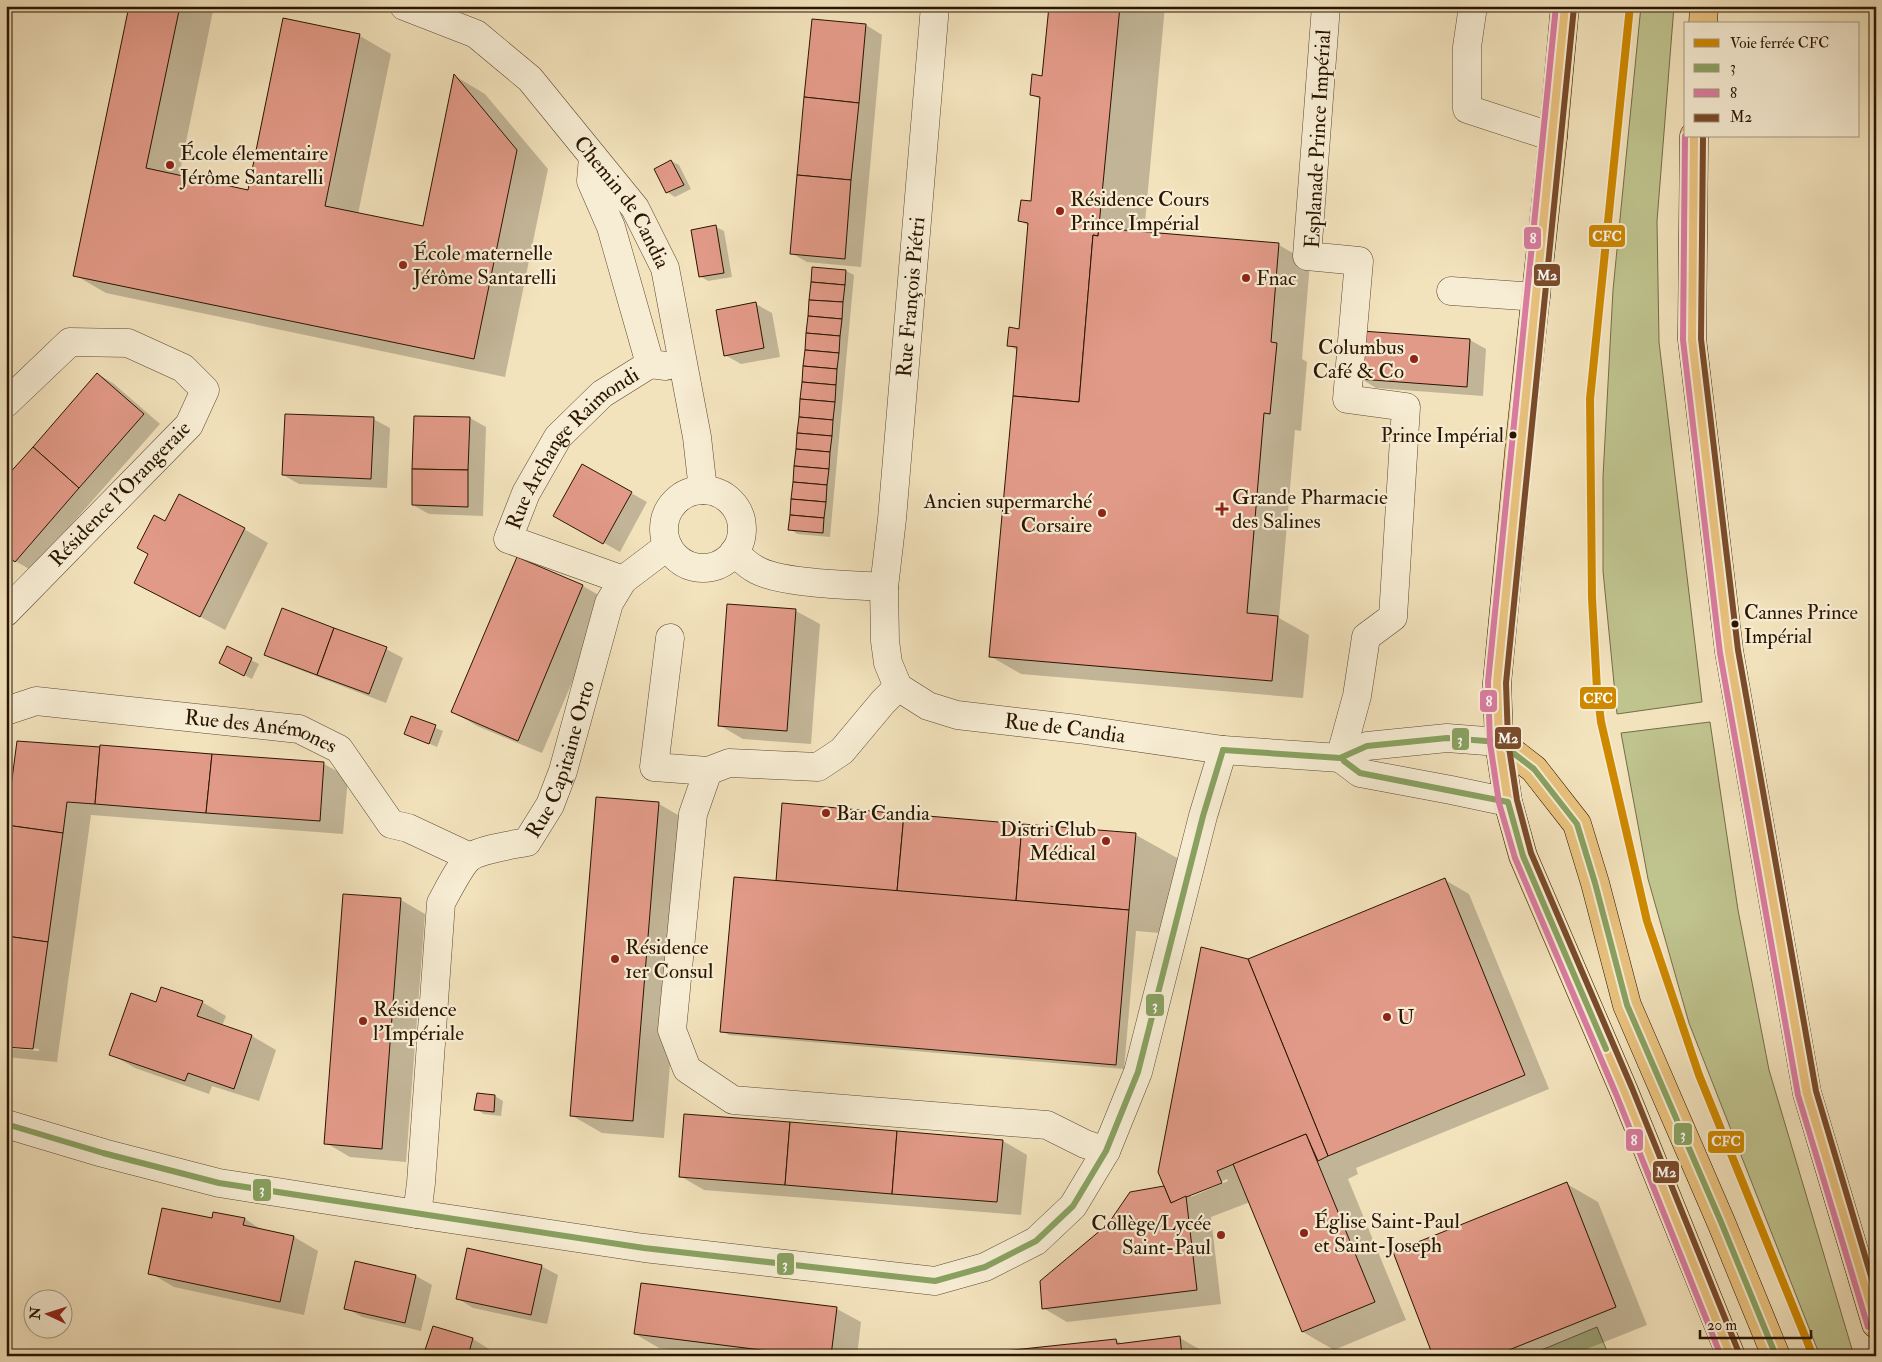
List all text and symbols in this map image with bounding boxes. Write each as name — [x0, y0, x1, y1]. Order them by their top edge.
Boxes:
legend — [1684, 22, 1860, 138]
street label: Esplanade Prince Impérial — [1299, 28, 1337, 249]
text: Voie ferrée CFC — [1730, 34, 1829, 53]
text: 3 — [1730, 58, 1736, 77]
text: 8 — [1730, 84, 1737, 103]
text: M2 — [1730, 108, 1753, 127]
street label: Chemin de Candia — [568, 130, 677, 273]
place label: École élementaire Jérôme Santarelli — [179, 140, 328, 191]
marker: École élementaire Jérôme Santarelli — [164, 159, 176, 171]
place label: Résidence Cours Prince Impérial — [1070, 186, 1209, 237]
marker: Résidence Cours Prince Impérial — [1054, 205, 1066, 217]
street label: Rue François Piétri — [891, 215, 932, 378]
line badge: CFC — [1588, 224, 1626, 248]
line badge: 8 — [1523, 226, 1542, 250]
text: CFC — [1592, 228, 1622, 245]
text: 8 — [1530, 230, 1537, 247]
place label: École maternelle Jérôme Santarelli — [412, 240, 557, 291]
marker: École maternelle Jérôme Santarelli — [397, 259, 409, 271]
line badge: M2 — [1533, 263, 1561, 287]
place label: Fnac — [1256, 265, 1297, 292]
text: M2 — [1536, 267, 1557, 284]
marker: Fnac — [1240, 272, 1252, 284]
place label: Columbus Café & Co — [1313, 334, 1404, 385]
marker: Columbus Café & Co — [1408, 353, 1420, 365]
street label: Rue Archange Raimondi — [500, 361, 644, 533]
street label: Résidence l'Orangeraie — [43, 415, 197, 573]
place label: Prince Impérial — [1381, 423, 1504, 449]
marker: Prince Impérial — [1508, 430, 1518, 440]
place label: Grande Pharmacie des Salines — [1232, 484, 1388, 535]
place label: Ancien supermarché Corsaire — [923, 488, 1092, 539]
marker: Grande Pharmacie des Salines — [1216, 503, 1228, 515]
marker: Ancien supermarché Corsaire — [1096, 507, 1108, 519]
place label: Cannes Prince Impérial — [1744, 600, 1858, 650]
marker: Cannes Prince Impérial — [1730, 619, 1740, 629]
street label: Rue Capitaine Orto — [519, 678, 601, 843]
line badge: CFC — [1579, 686, 1617, 710]
line badge: 8 — [1479, 689, 1498, 713]
text: CFC — [1583, 690, 1613, 707]
text: 8 — [1486, 693, 1493, 710]
street label: Rue des Anémones — [183, 703, 342, 759]
street label: Rue de Candia — [1003, 707, 1128, 749]
line badge: M2 — [1494, 726, 1522, 750]
line badge: 3 — [1451, 727, 1470, 751]
text: M2 — [1497, 730, 1518, 747]
text: 3 — [1457, 731, 1463, 748]
place label: Bar Candia — [836, 800, 930, 827]
marker: Bar Candia — [820, 807, 832, 819]
place label: Distri Club Médical — [1000, 816, 1097, 867]
marker: Distri Club Médical — [1100, 835, 1112, 847]
place label: Résidence 1er Consul — [625, 934, 714, 985]
marker: Résidence 1er Consul — [609, 953, 621, 965]
line badge: 3 — [1145, 993, 1165, 1017]
place label: Résidence l'Impériale — [373, 996, 464, 1047]
text: 3 — [1152, 997, 1158, 1014]
place label: U — [1397, 1004, 1415, 1031]
marker: U — [1381, 1011, 1393, 1023]
marker: Résidence l'Impériale — [357, 1015, 369, 1027]
line badge: 3 — [1673, 1122, 1693, 1146]
text: 3 — [1680, 1126, 1686, 1143]
line badge: 8 — [1625, 1128, 1644, 1152]
line badge: CFC — [1707, 1130, 1745, 1154]
text: 8 — [1631, 1132, 1638, 1149]
text: CFC — [1711, 1133, 1741, 1150]
line badge: M2 — [1652, 1160, 1680, 1184]
text: M2 — [1655, 1164, 1676, 1181]
line badge: 3 — [252, 1178, 272, 1202]
text: 3 — [259, 1181, 265, 1198]
place label: Église Saint-Paul et Saint-Joseph — [1314, 1208, 1460, 1259]
place label: Collège/Lycée Saint-Paul — [1091, 1210, 1212, 1261]
marker: Église Saint-Paul et Saint-Joseph — [1298, 1227, 1310, 1239]
marker: Collège/Lycée Saint-Paul — [1215, 1229, 1227, 1241]
line badge: 3 — [776, 1252, 795, 1276]
text: 3 — [782, 1256, 788, 1273]
north arrow — [22, 1290, 72, 1340]
text: N — [27, 1306, 44, 1321]
scale bar — [1700, 1307, 1811, 1339]
text: 20 m — [1707, 1316, 1737, 1335]

